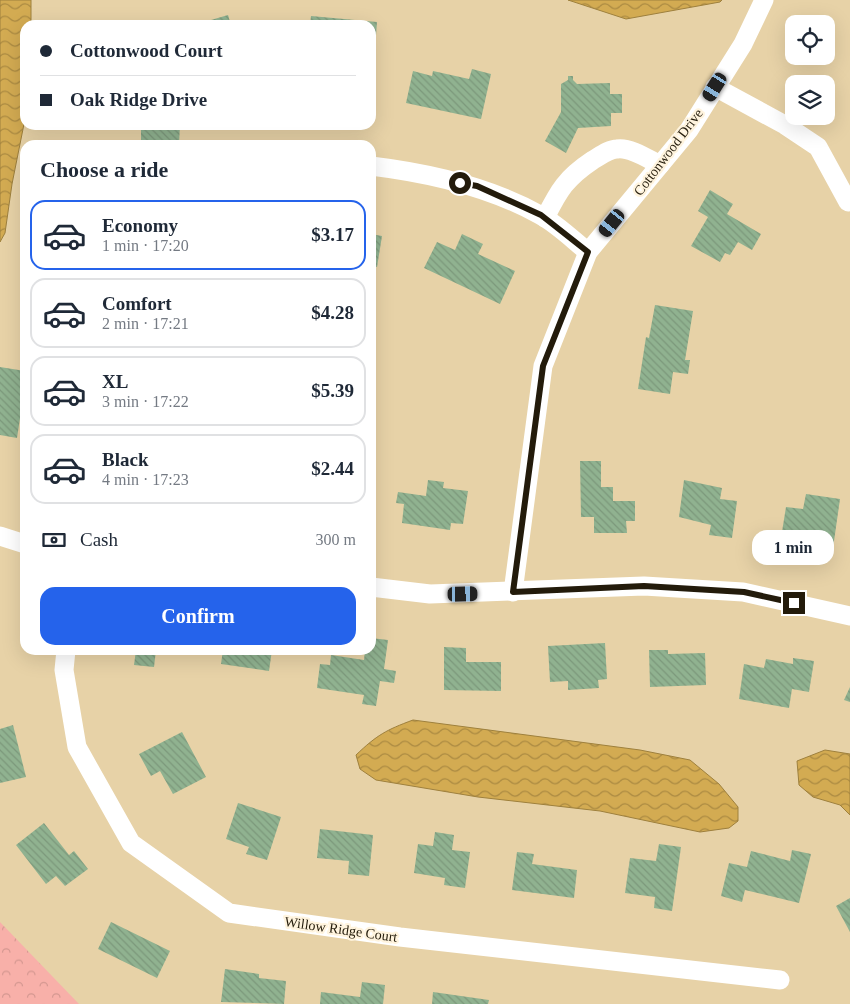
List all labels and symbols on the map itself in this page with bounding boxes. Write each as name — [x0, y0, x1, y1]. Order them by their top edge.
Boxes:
car — [700, 70, 729, 104]
street label: Cottonwood Drive — [631, 106, 706, 199]
route start — [449, 172, 471, 194]
car — [596, 207, 627, 239]
callout: 1 min — [753, 530, 835, 566]
car — [447, 586, 478, 602]
route end — [783, 592, 805, 614]
street label: Willow Ridge Court — [284, 914, 398, 945]

